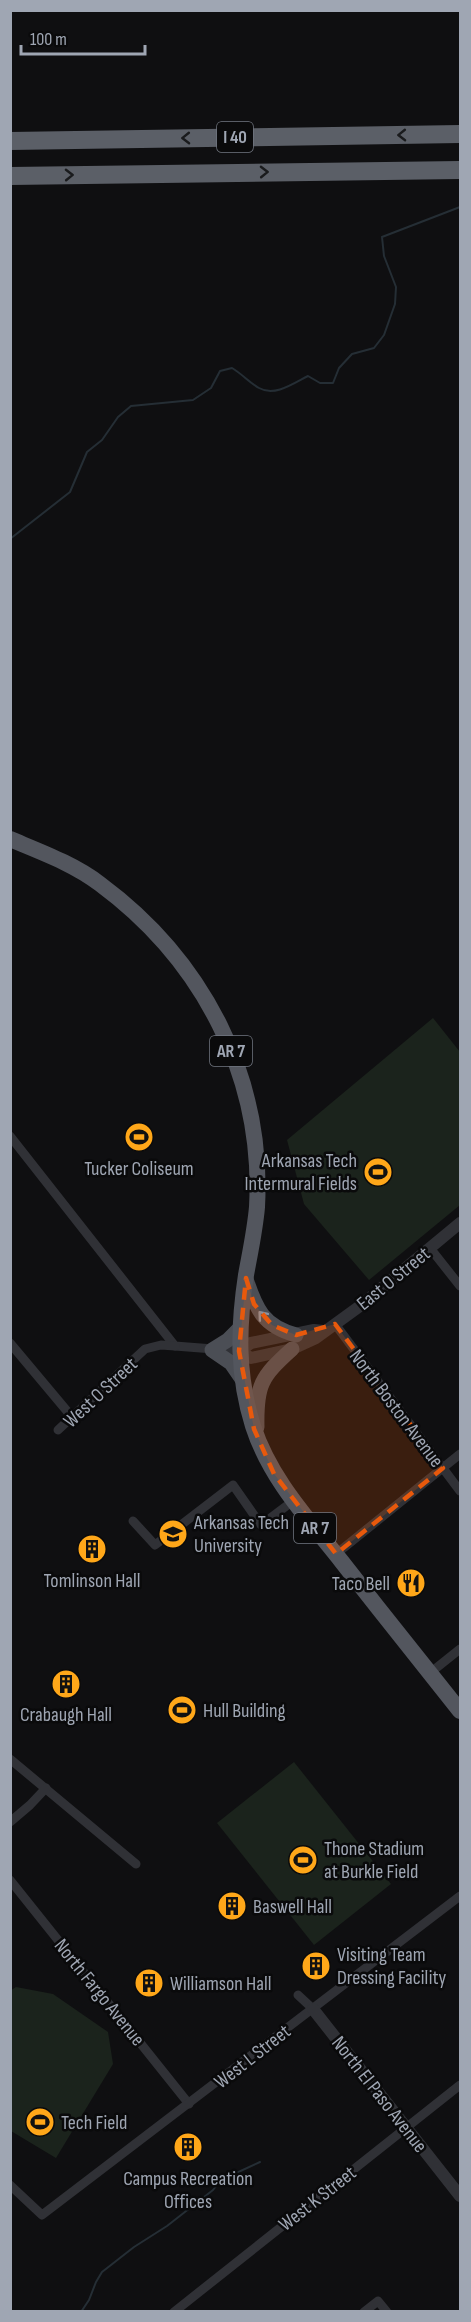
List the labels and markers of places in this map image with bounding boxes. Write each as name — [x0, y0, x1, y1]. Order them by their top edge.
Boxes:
sports icon: Tucker Coliseum — [123, 1121, 155, 1153]
place label: Arkansas Tech Intermural Fields — [244, 1149, 357, 1196]
sports icon: Arkansas Tech Intermural Fields — [362, 1156, 394, 1188]
place label: Tucker Coliseum — [84, 1157, 194, 1181]
place label: Arkansas Tech University — [193, 1511, 289, 1558]
school or university icon: Arkansas Tech University — [157, 1518, 189, 1550]
building icon: Tomlinson Hall — [76, 1533, 108, 1565]
restaurant icon: Taco Bell — [395, 1567, 427, 1599]
place label: Tomlinson Hall — [44, 1569, 140, 1593]
place label: Taco Bell — [332, 1572, 390, 1596]
building icon: Crabaugh Hall — [50, 1668, 82, 1700]
sports icon: Hull Building — [166, 1694, 198, 1726]
place label: Hull Building — [203, 1699, 285, 1723]
place label: Crabaugh Hall — [20, 1703, 112, 1727]
place label: Thone Stadium at Burkle Field — [324, 1837, 424, 1884]
sports icon: Thone Stadium at Burkle Field — [287, 1844, 319, 1876]
building icon: Baswell Hall — [216, 1890, 248, 1922]
place label: Baswell Hall — [253, 1895, 332, 1919]
place label: Visiting Team Dressing Facility — [337, 1943, 447, 1990]
building icon: Visiting Team Dressing Facility — [300, 1950, 332, 1982]
building icon: Williamson Hall — [133, 1967, 165, 1999]
place label: Williamson Hall — [170, 1972, 271, 1996]
sports icon: Tech Field — [24, 2106, 56, 2138]
place label: Tech Field — [61, 2111, 127, 2135]
building icon: Campus Recreation Offices — [172, 2131, 204, 2163]
place label: Campus Recreation Offices — [123, 2167, 253, 2214]

